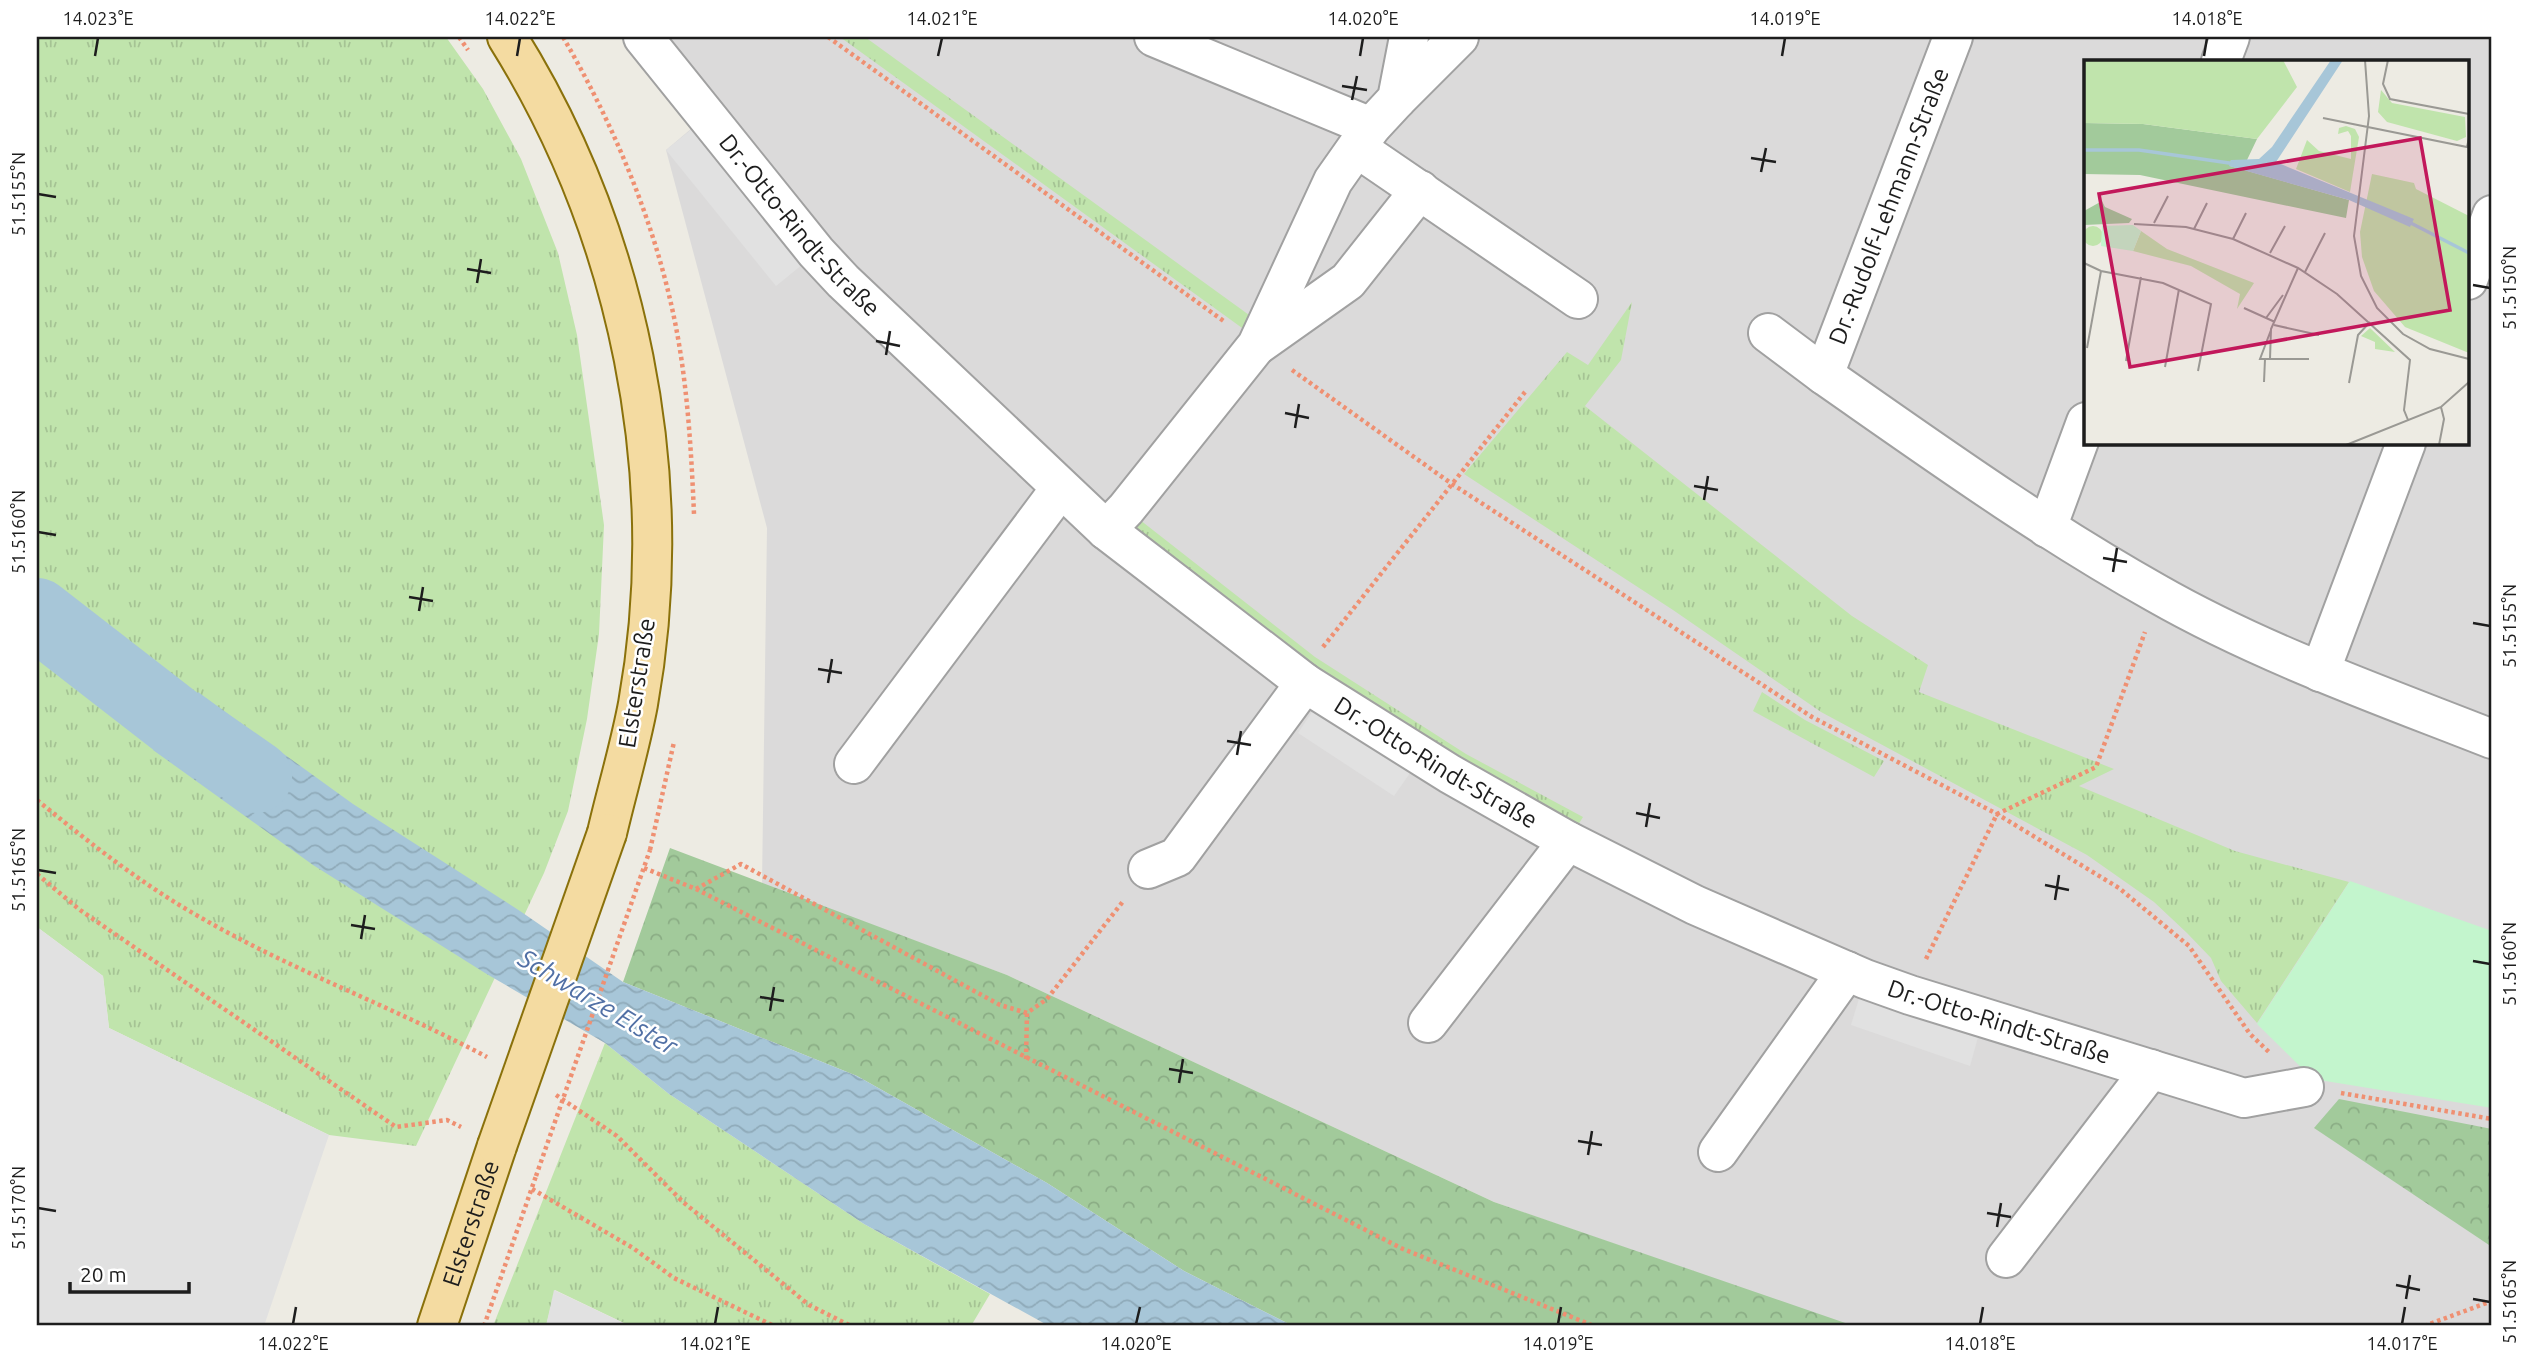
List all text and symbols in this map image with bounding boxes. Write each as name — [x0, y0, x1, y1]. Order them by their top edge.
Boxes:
text: 14.023°E — [62, 8, 134, 28]
text: 14.022°E — [484, 8, 556, 28]
text: 14.021°E — [906, 8, 978, 28]
text: 14.020°E — [1327, 8, 1399, 28]
text: 14.019°E — [1749, 8, 1821, 28]
text: 14.018°E — [2171, 8, 2243, 28]
inset map — [2084, 60, 2470, 444]
street label: Dr.-Rudolf-Lehmann-Straße — [1823, 64, 1954, 348]
street label: Dr.-Otto-Rindt-Straße — [714, 129, 886, 322]
text: 51.5155°N — [8, 152, 28, 236]
text: 51.5150°N — [2499, 246, 2519, 330]
text: 51.5160°N — [8, 490, 28, 574]
text: 51.5155°N — [2499, 584, 2519, 668]
street label: Elsterstraße — [613, 616, 660, 750]
street label: Dr.-Otto-Rindt-Straße — [1330, 691, 1542, 834]
text: 51.5165°N — [8, 828, 28, 912]
text: 51.5160°N — [2499, 922, 2519, 1006]
water label: Schwarze Elster — [513, 942, 684, 1061]
street label: Dr.-Otto-Rindt-Straße — [1884, 974, 2114, 1069]
street label: Elsterstraße — [437, 1157, 504, 1290]
text: 51.5170°N — [8, 1166, 28, 1250]
scale bar — [70, 1251, 189, 1295]
text: 51.5165°N — [2499, 1260, 2519, 1344]
text: 20 m — [80, 1262, 127, 1286]
text: 14.022°E — [257, 1333, 329, 1353]
text: 14.021°E — [679, 1333, 751, 1353]
text: 14.020°E — [1100, 1333, 1172, 1353]
text: 14.019°E — [1522, 1333, 1594, 1353]
text: 14.018°E — [1944, 1333, 2016, 1353]
text: 14.017°E — [2366, 1333, 2438, 1353]

